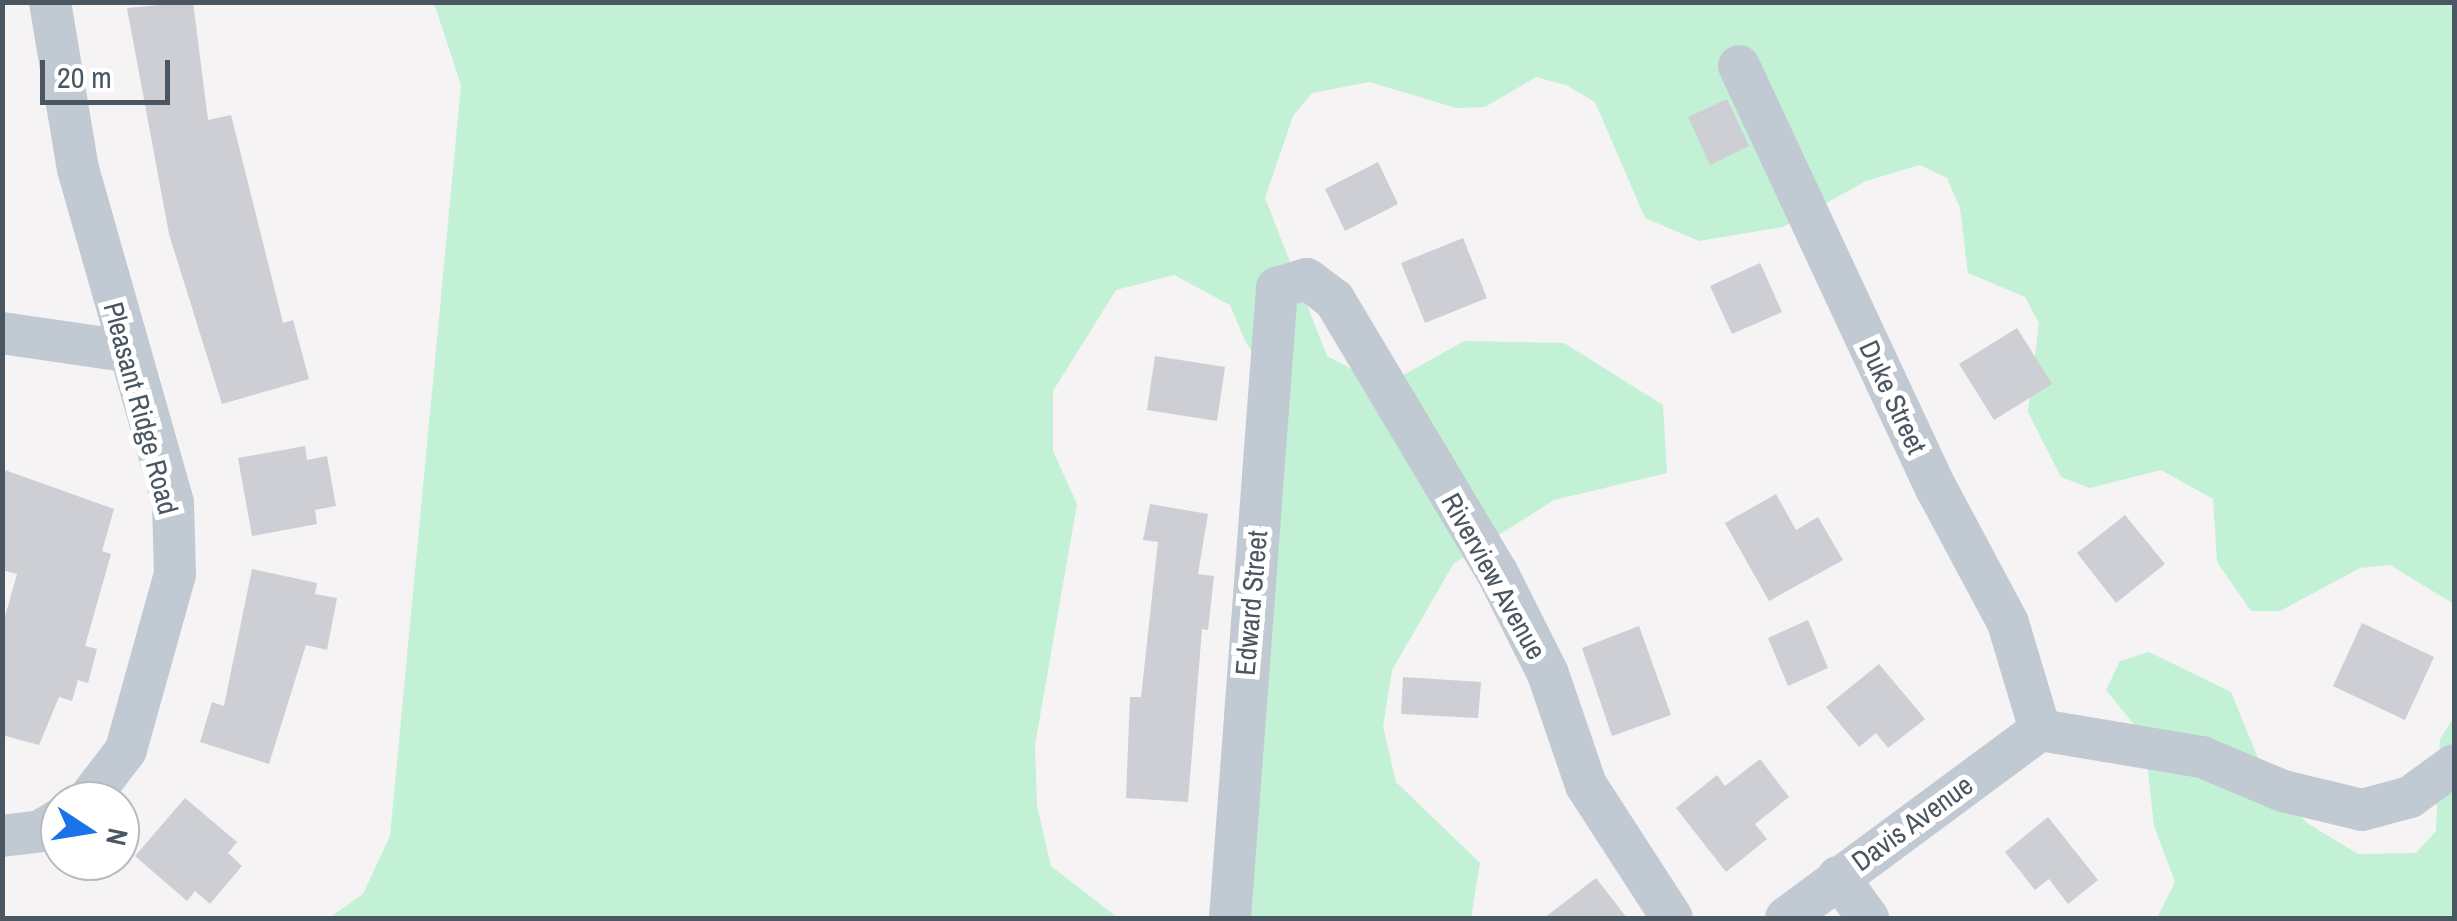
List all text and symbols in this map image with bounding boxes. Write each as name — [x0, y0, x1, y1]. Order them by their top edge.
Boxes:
scale bar — [45, 40, 175, 102]
text: 20 m — [57, 57, 112, 97]
street label: Pleasant Ridge Road — [97, 298, 185, 518]
street label: Duke Street — [1852, 335, 1934, 459]
street label: Riverview Avenue — [1434, 487, 1554, 665]
street label: Edward Street — [1228, 529, 1274, 677]
street label: Davis Avenue — [1844, 768, 1980, 878]
north arrow — [40, 781, 140, 881]
text: N — [97, 825, 138, 849]

